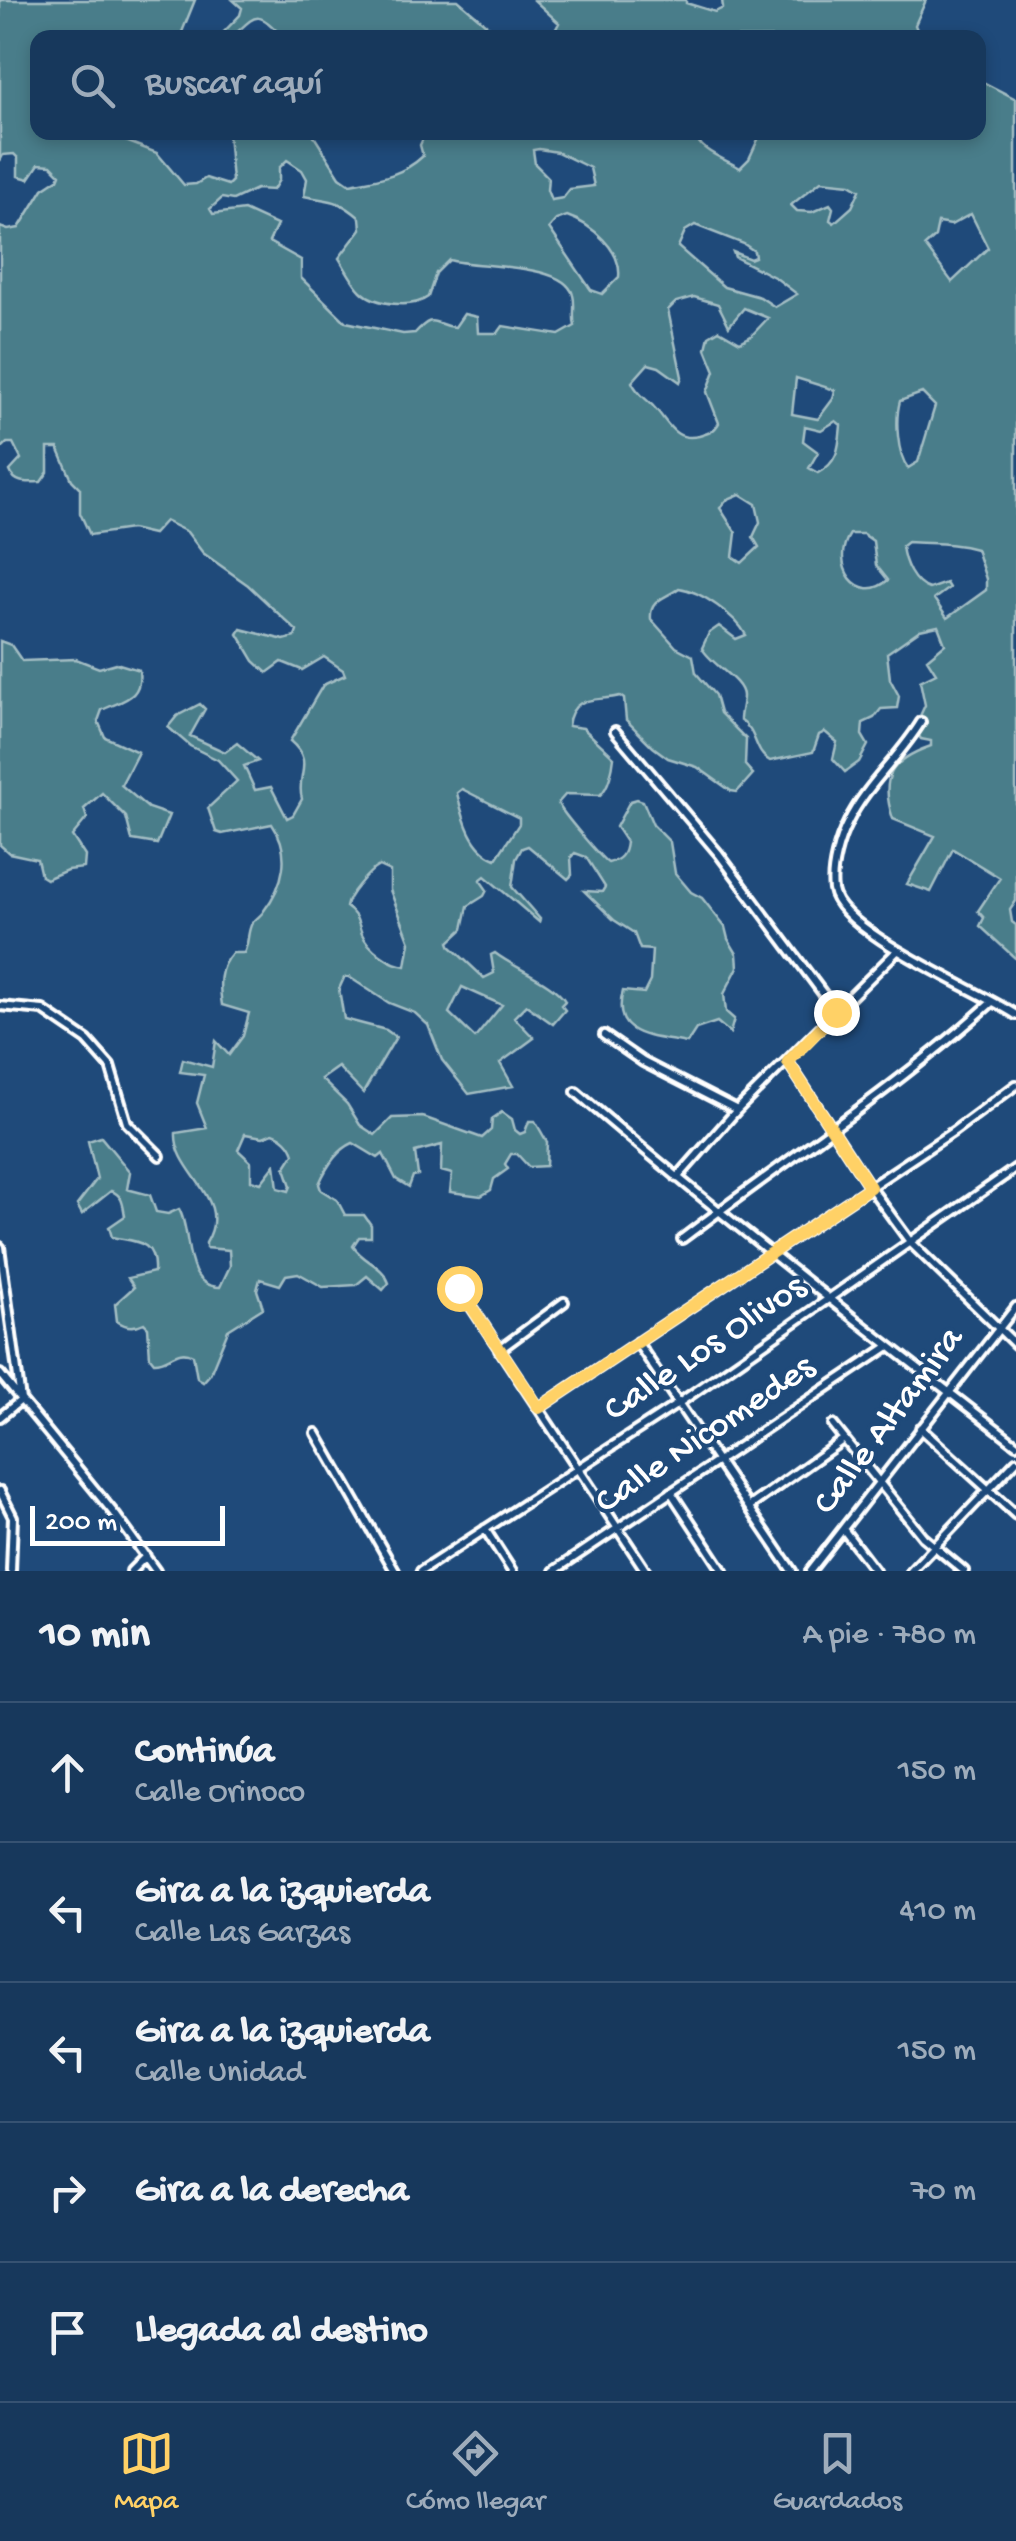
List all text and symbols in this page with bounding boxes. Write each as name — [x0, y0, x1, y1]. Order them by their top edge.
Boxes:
search box — [30, 30, 986, 140]
icon: search — [65, 58, 120, 113]
text: Buscar aquí — [145, 63, 323, 107]
route end — [814, 990, 860, 1036]
route start — [437, 1266, 483, 1312]
street label: Calle Los Olivos — [597, 1266, 816, 1434]
street label: Calle Altamira — [805, 1318, 976, 1525]
street label: Calle Nicomedes — [588, 1346, 825, 1526]
scale bar — [30, 1501, 225, 1546]
text: 200 m — [45, 1507, 117, 1540]
text: 10 min — [40, 1612, 150, 1661]
text: A pie · 780 m — [803, 1617, 976, 1655]
text: Continúa — [135, 1731, 274, 1775]
icon: ahead — [40, 1745, 95, 1800]
text: 150 m — [898, 1753, 976, 1791]
text: Calle Orinoco — [135, 1775, 305, 1813]
text: Gira a la izquierda — [135, 1871, 430, 1915]
icon: left — [40, 1885, 95, 1940]
text: 410 m — [899, 1893, 976, 1931]
text: Calle Las Garzas — [135, 1915, 350, 1953]
text: Gira a la izquierda — [135, 2011, 430, 2055]
icon: left — [40, 2025, 95, 2080]
text: 150 m — [898, 2033, 976, 2071]
text: Calle Unidad — [135, 2055, 304, 2093]
icon: right — [40, 2165, 95, 2220]
text: Gira a la derecha — [135, 2170, 409, 2214]
text: 70 m — [911, 2173, 976, 2211]
icon: arrive — [40, 2305, 95, 2360]
text: Llegada al destino — [135, 2310, 428, 2354]
tab: Mapa — [114, 2426, 178, 2519]
tab: Cómo llegar — [406, 2426, 545, 2519]
tab: Guardados — [773, 2426, 902, 2519]

